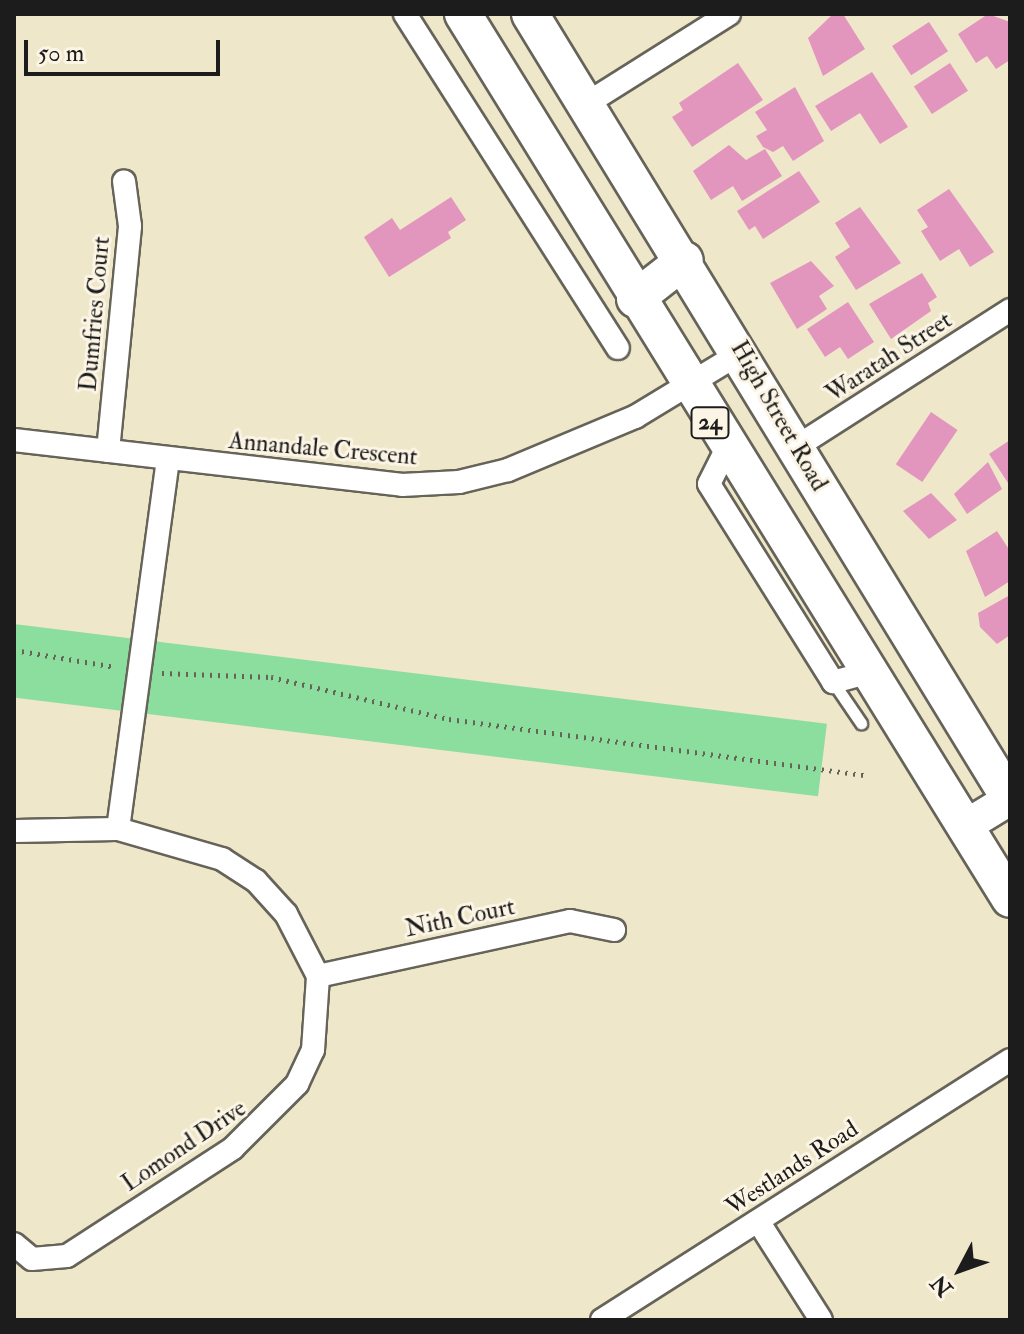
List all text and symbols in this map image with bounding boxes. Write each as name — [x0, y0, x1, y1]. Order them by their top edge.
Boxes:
scale bar — [28, 24, 224, 74]
text: 50 m — [38, 38, 84, 69]
street label: Dumfries Court — [74, 235, 116, 393]
street label: Waratah Street — [821, 306, 957, 408]
street label: High Street Road — [724, 336, 834, 496]
road number: 24 — [690, 405, 730, 441]
street label: Annandale Crescent — [228, 426, 418, 472]
street label: Nith Court — [403, 892, 517, 944]
street label: Lomond Drive — [117, 1094, 251, 1198]
street label: Westlands Road — [720, 1115, 864, 1221]
north arrow — [920, 1230, 1000, 1310]
text: N — [925, 1269, 959, 1302]

